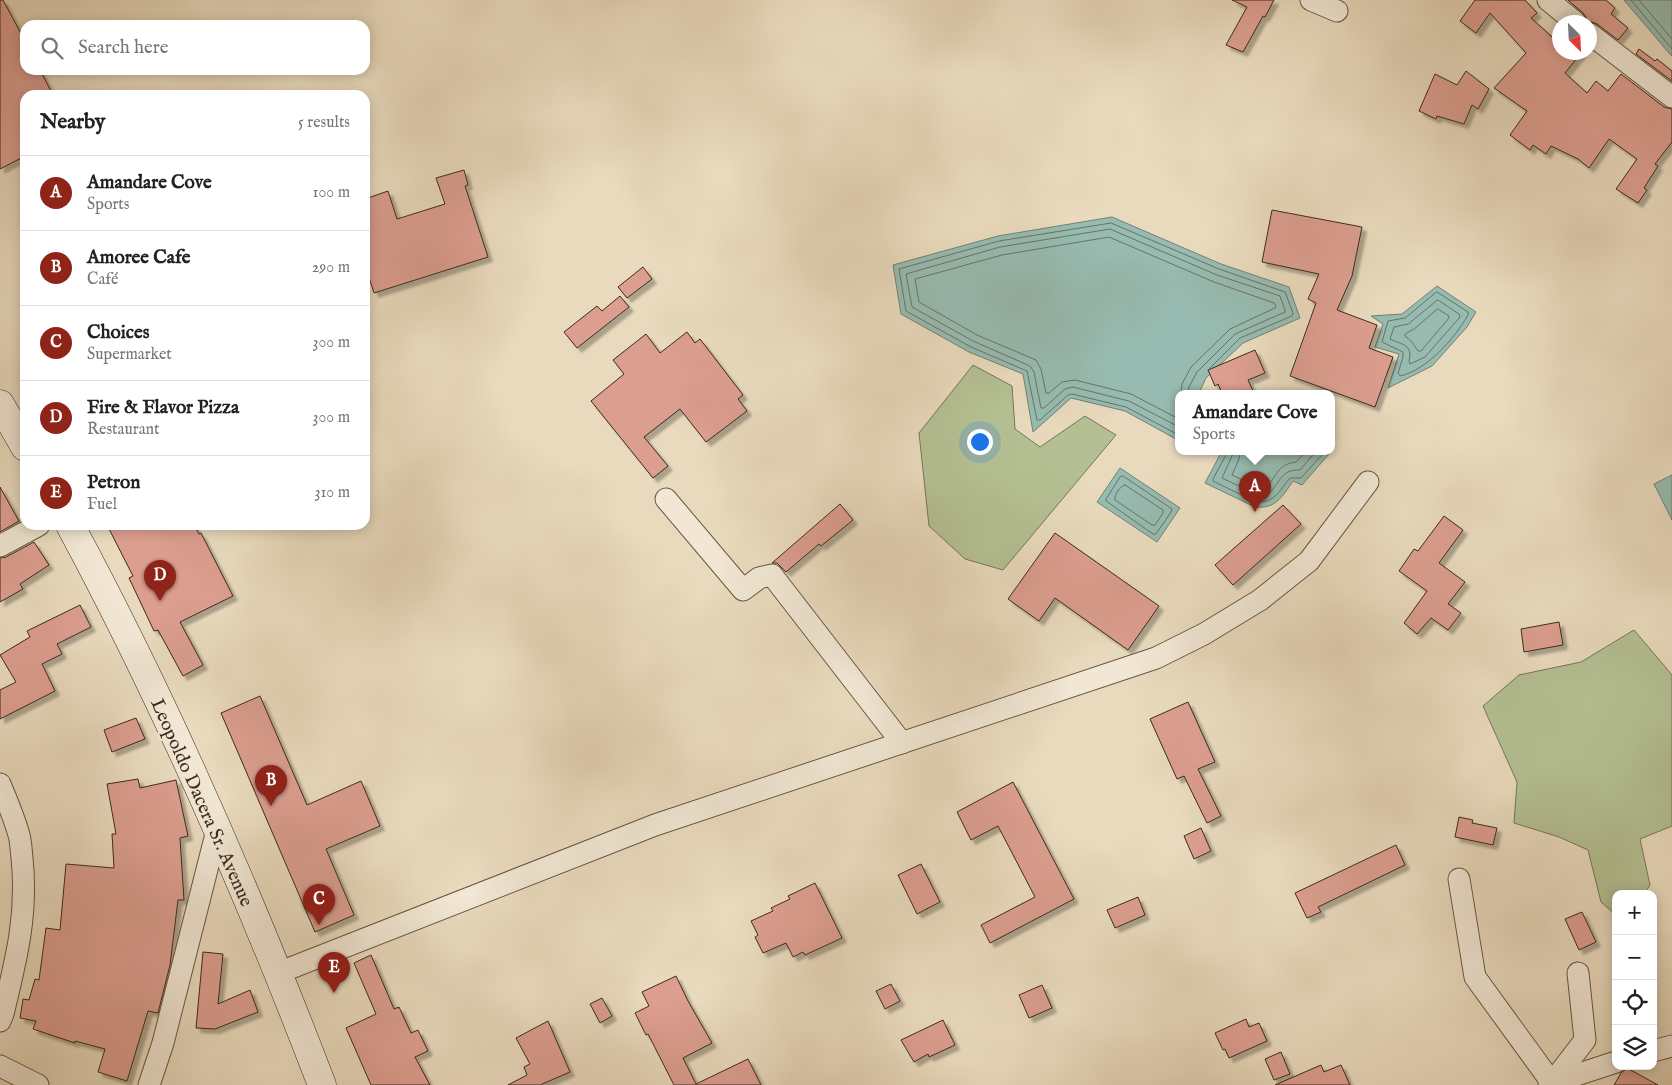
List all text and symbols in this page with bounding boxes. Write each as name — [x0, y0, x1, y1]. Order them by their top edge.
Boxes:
north arrow — [1552, 15, 1597, 60]
search box — [20, 20, 370, 75]
icon: search — [38, 34, 66, 62]
text: Search here — [78, 36, 169, 60]
text: Nearby — [40, 109, 105, 136]
text: 5 results — [298, 113, 350, 133]
text: Amandare Cove — [87, 171, 212, 195]
text: A — [51, 183, 61, 203]
text: 100 m — [313, 183, 350, 203]
text: Sports — [87, 195, 129, 215]
text: Amoree Cafe — [87, 246, 191, 270]
text: B — [51, 258, 61, 278]
text: 290 m — [312, 258, 350, 278]
text: Café — [87, 270, 118, 290]
text: Choices — [87, 321, 149, 345]
text: C — [50, 333, 62, 353]
text: 300 m — [312, 333, 350, 353]
text: Supermarket — [87, 345, 172, 365]
popup — [1175, 390, 1335, 455]
text: Fire & Flavor Pizza — [87, 396, 239, 420]
text: Amandare Cove — [1193, 401, 1317, 425]
text: D — [50, 408, 62, 428]
text: 300 m — [312, 408, 350, 428]
text: Restaurant — [87, 420, 160, 440]
text: Sports — [1193, 425, 1235, 445]
your location — [967, 429, 993, 455]
text: Petron — [87, 471, 140, 495]
pin: A — [1239, 471, 1271, 512]
text: E — [50, 483, 62, 503]
text: 310 m — [314, 483, 350, 503]
text: Fuel — [87, 495, 117, 515]
pin: D — [144, 560, 176, 601]
street label: Leopoldo Dacera Sr. Avenue — [144, 695, 258, 911]
pin: B — [255, 765, 287, 806]
pin: C — [303, 884, 335, 925]
map controls — [1612, 890, 1657, 1070]
button: + — [1612, 890, 1657, 935]
button: − — [1612, 935, 1657, 980]
pin: E — [318, 952, 350, 993]
button: locate — [1612, 980, 1657, 1025]
button: layers — [1612, 1025, 1657, 1070]

